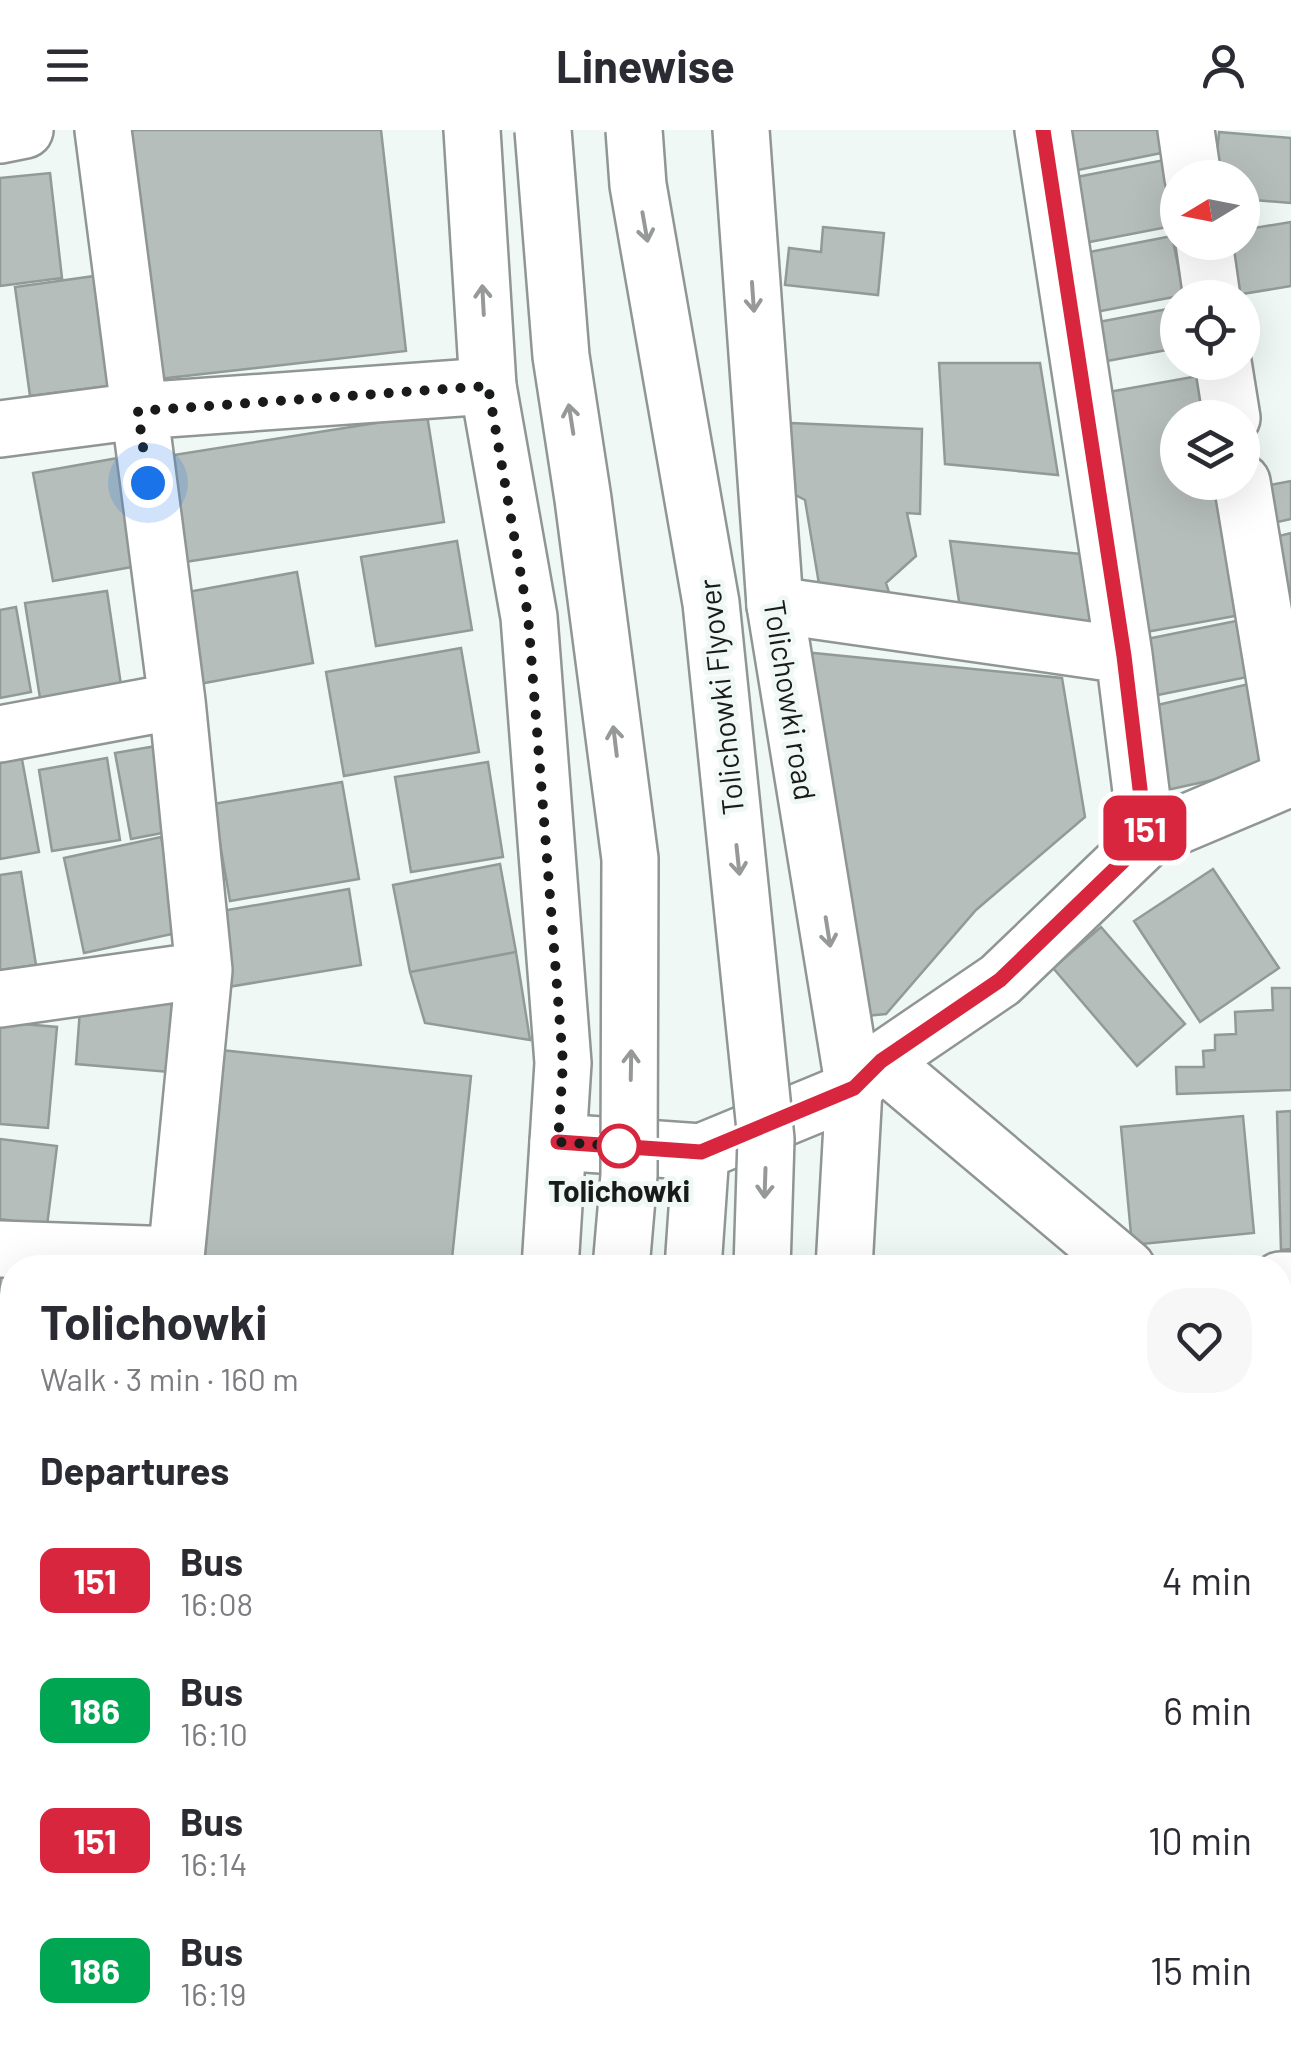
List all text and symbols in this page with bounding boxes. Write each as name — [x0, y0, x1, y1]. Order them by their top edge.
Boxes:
icon: menu — [40, 38, 95, 93]
text: Linewise — [556, 38, 735, 92]
icon: person — [1196, 38, 1251, 93]
north arrow — [1160, 160, 1260, 260]
map controls — [1160, 160, 1260, 500]
one-way arrow — [636, 210, 655, 243]
button: locate — [1160, 280, 1260, 380]
one-way arrow — [744, 281, 763, 313]
one-way arrow — [473, 285, 492, 317]
button: layers — [1160, 400, 1260, 500]
one-way arrow — [561, 404, 579, 436]
your location — [123, 458, 173, 508]
street label: Tolichowki Flyover — [690, 577, 750, 817]
street label: Tolichowki road — [757, 597, 825, 803]
one-way arrow — [605, 726, 623, 758]
line badge: 151 — [1088, 796, 1202, 860]
text: 151 — [1123, 807, 1167, 849]
one-way arrow — [728, 843, 747, 875]
one-way arrow — [819, 915, 838, 948]
one-way arrow — [621, 1050, 640, 1082]
marker: Tolichowki — [598, 1125, 640, 1167]
one-way arrow — [755, 1167, 774, 1199]
place label: Tolichowki — [548, 1172, 690, 1208]
button: heart — [1147, 1288, 1252, 1393]
text: Tolichowki — [40, 1292, 267, 1350]
text: Walk · 3 min · 160 m — [40, 1359, 299, 1397]
text: Departures — [40, 1447, 229, 1493]
text: Bus — [180, 1538, 243, 1584]
text: 4 min — [1162, 1557, 1252, 1603]
text: 151 — [73, 1559, 117, 1601]
text: 16:08 — [180, 1584, 253, 1622]
text: Bus — [180, 1668, 243, 1714]
text: 6 min — [1163, 1687, 1252, 1733]
text: 186 — [70, 1689, 120, 1731]
text: 16:10 — [180, 1714, 248, 1752]
text: Bus — [180, 1798, 243, 1844]
text: 10 min — [1148, 1817, 1252, 1863]
text: 151 — [73, 1819, 117, 1861]
text: 16:14 — [180, 1844, 247, 1882]
text: Bus — [180, 1928, 243, 1974]
text: 15 min — [1150, 1947, 1252, 1993]
text: 186 — [70, 1949, 120, 1991]
text: 16:19 — [180, 1974, 246, 2012]

